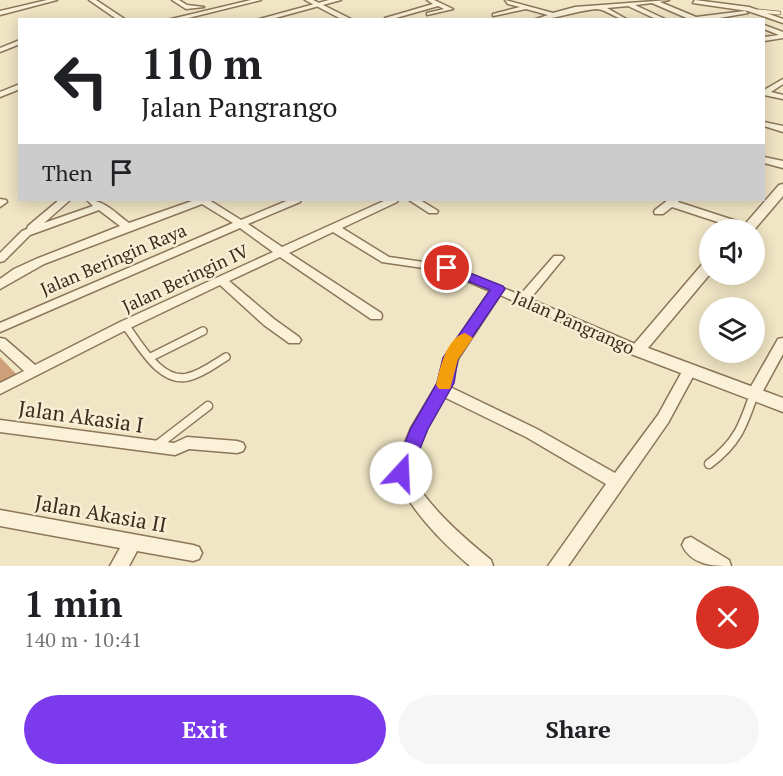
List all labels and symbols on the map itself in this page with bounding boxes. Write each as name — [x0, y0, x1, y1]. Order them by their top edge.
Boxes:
street label: Jalan Beringin Raya — [36, 217, 190, 301]
street label: Jalan Beringin IV — [118, 238, 253, 318]
pin — [421, 242, 472, 293]
street label: Jalan Pangrango — [509, 284, 639, 360]
street label: Jalan Akasia I — [17, 393, 145, 439]
position arrow — [369, 441, 433, 505]
street label: Jalan Akasia II — [33, 488, 169, 538]

